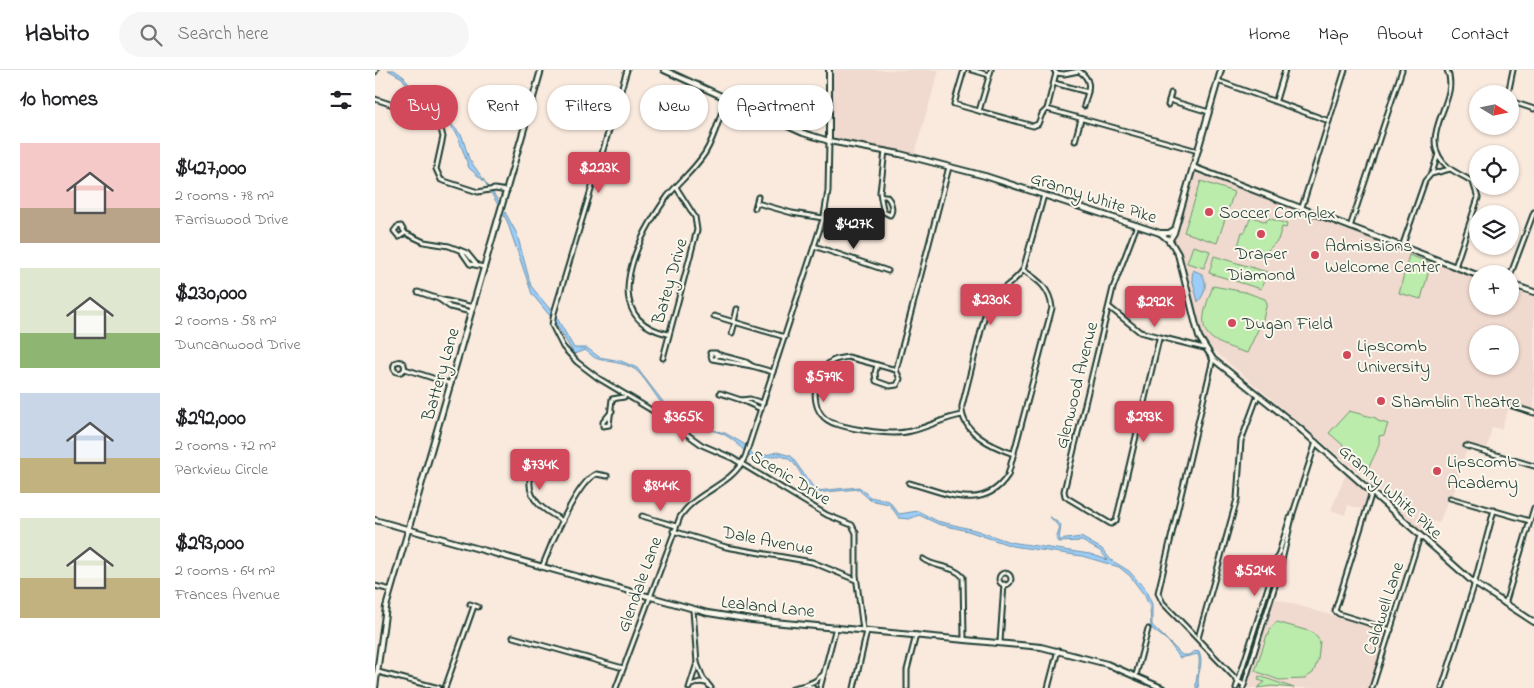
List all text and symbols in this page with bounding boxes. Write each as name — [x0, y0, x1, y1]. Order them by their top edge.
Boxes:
search box — [119, 12, 469, 57]
text: Habito — [25, 17, 89, 52]
icon: search — [137, 21, 165, 49]
text: Search here — [177, 21, 268, 48]
text: Home — [1249, 22, 1290, 48]
text: Map — [1318, 22, 1349, 48]
text: About — [1377, 22, 1423, 48]
text: Contact — [1451, 22, 1509, 48]
text: 10 homes — [20, 85, 98, 115]
chip: Buy — [390, 85, 458, 130]
chip: Rent — [468, 85, 537, 130]
chip: Filters — [547, 85, 630, 130]
chip: New — [640, 85, 708, 130]
chip: Apartment — [718, 85, 833, 130]
north arrow — [1469, 85, 1519, 135]
map controls — [1469, 85, 1519, 375]
icon: filters — [327, 86, 355, 114]
button: locate — [1469, 145, 1519, 195]
pin: $223K — [564, 152, 634, 194]
text: $427,000 — [175, 154, 246, 184]
text: $223K — [579, 156, 619, 180]
icon: home — [60, 163, 120, 223]
street label: Granny White Pike — [1027, 166, 1161, 232]
text: 2 rooms · 78 m² — [175, 184, 274, 208]
place label: Soccer Complex — [1219, 201, 1336, 227]
button: layers — [1469, 205, 1519, 255]
marker: Soccer Complex — [1203, 206, 1215, 218]
text: Farriswood Drive — [175, 208, 288, 232]
pin: $427K — [819, 208, 889, 250]
text: $427K — [835, 212, 873, 236]
marker: Draper Diamond — [1255, 228, 1267, 240]
place label: Admissions Welcome Center — [1325, 234, 1441, 281]
street label: Batey Drive — [646, 235, 696, 328]
place label: Draper Diamond — [1226, 242, 1295, 289]
marker: Admissions Welcome Center — [1309, 249, 1321, 261]
button: + — [1469, 265, 1519, 315]
text: $230,000 — [175, 279, 247, 309]
pin: $230K — [956, 284, 1026, 326]
pin: $292K — [1120, 286, 1190, 328]
icon: home — [60, 288, 120, 348]
text: $230K — [972, 288, 1010, 312]
text: $292K — [1136, 290, 1174, 314]
text: 2 rooms · 58 m² — [175, 309, 277, 333]
place label: Dugan Field — [1241, 312, 1333, 339]
marker: Dugan Field — [1226, 317, 1238, 329]
street label: Glenwood Avenue — [1050, 318, 1107, 452]
street label: Battery Lane — [416, 324, 468, 425]
button: − — [1469, 325, 1519, 375]
text: Duncanwood Drive — [175, 333, 301, 357]
place label: Lipscomb University — [1357, 334, 1430, 381]
marker: Lipscomb University — [1341, 349, 1353, 361]
pin: $579K — [789, 360, 859, 403]
text: $579K — [805, 365, 843, 389]
place label: Shamblin Theatre — [1391, 390, 1521, 416]
marker: Shamblin Theatre — [1375, 395, 1387, 407]
pin: $365K — [648, 400, 718, 443]
pin: $293K — [1109, 400, 1179, 443]
text: $292,000 — [175, 404, 246, 434]
text: $365K — [663, 405, 703, 429]
text: $293K — [1126, 405, 1162, 429]
icon: home — [60, 413, 120, 473]
text: 2 rooms · 72 m² — [175, 434, 276, 458]
street label: Granny White Pike — [1332, 439, 1448, 547]
street label: Scenic Drive — [745, 444, 836, 513]
pin: $734K — [505, 448, 575, 491]
place label: Lipscomb Academy — [1447, 450, 1518, 497]
text: $734K — [521, 453, 559, 477]
text: Parkview Circle — [175, 458, 268, 482]
marker: Lipscomb Academy — [1431, 465, 1443, 477]
pin: $844K — [626, 470, 696, 512]
text: $844K — [643, 474, 679, 498]
street label: Dale Avenue — [719, 520, 816, 564]
text: $293,000 — [175, 529, 244, 559]
street label: Glendale Lane — [612, 532, 671, 636]
icon: home — [60, 538, 120, 598]
pin: $524K — [1220, 554, 1290, 597]
street label: Caldwell Lane — [1358, 558, 1412, 659]
text: 2 rooms · 64 m² — [175, 559, 275, 583]
text: $524K — [1234, 559, 1276, 583]
text: Frances Avenue — [175, 583, 280, 607]
street label: Lealand Lane — [720, 590, 817, 626]

